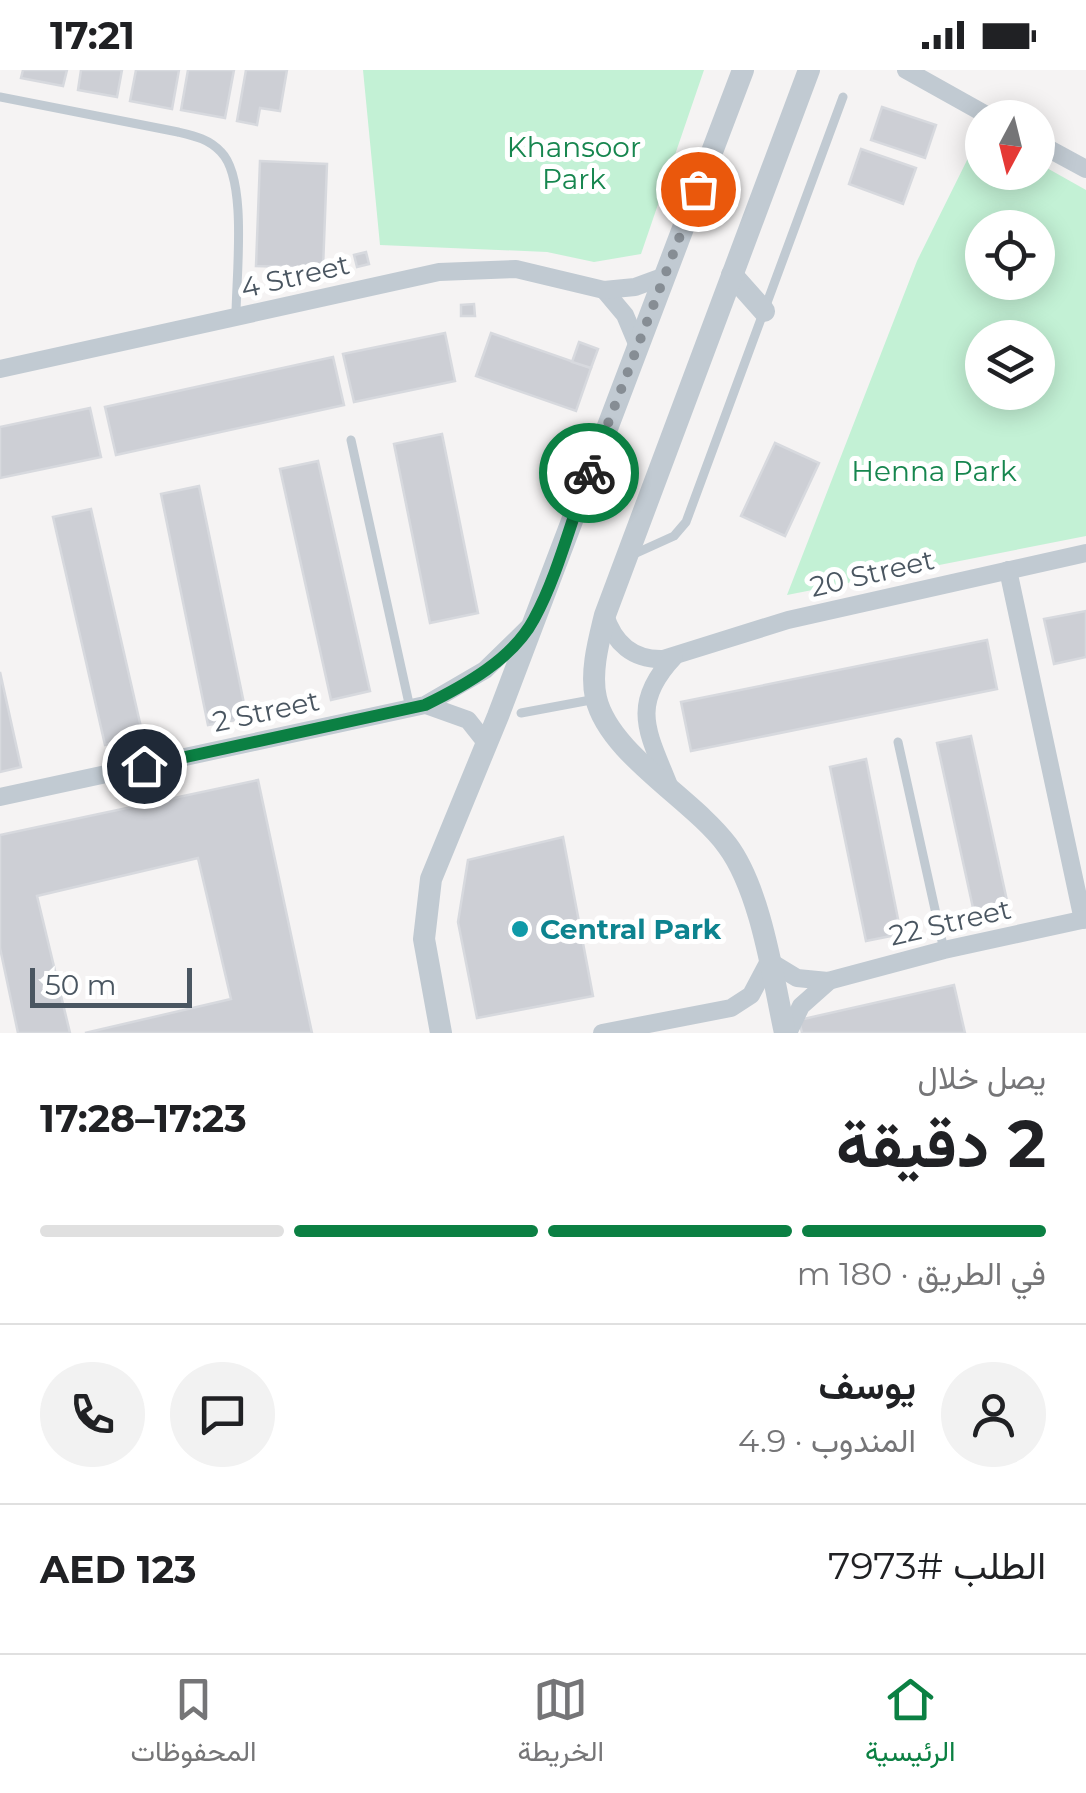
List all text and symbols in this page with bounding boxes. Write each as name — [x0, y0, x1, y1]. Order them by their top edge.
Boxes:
text: 17:21 — [50, 12, 135, 59]
north arrow — [965, 100, 1055, 190]
map controls — [965, 100, 1055, 410]
park label: Khansoor Park — [507, 130, 641, 196]
pin — [656, 147, 741, 232]
icon: bag — [671, 162, 726, 217]
button: locate — [965, 210, 1055, 300]
street label: 4 Street — [237, 247, 353, 305]
button: layers — [965, 320, 1055, 410]
courier — [539, 423, 639, 523]
icon: bike — [562, 446, 617, 501]
park label: Henna Park — [851, 454, 1017, 488]
street label: 20 Street — [807, 542, 937, 604]
street label: 2 Street — [210, 683, 322, 739]
pin — [102, 724, 187, 809]
icon: home — [117, 739, 172, 794]
street label: 22 Street — [886, 892, 1014, 952]
place label: Central Park — [540, 912, 722, 946]
marker: Central Park — [509, 918, 531, 940]
scale bar — [30, 963, 192, 1008]
text: 50 m — [45, 968, 116, 1002]
text: يصل خلال — [918, 1058, 1046, 1097]
text: 17:23–17:28 — [40, 1095, 247, 1142]
text: 2 دقيقة — [836, 1104, 1046, 1183]
text: في الطريق · 180 m — [797, 1254, 1046, 1293]
button: phone — [40, 1362, 145, 1467]
button: chat — [170, 1362, 275, 1467]
text: يوسف — [819, 1362, 916, 1409]
button: person — [941, 1362, 1046, 1467]
text: المندوب · 4.9 — [738, 1421, 916, 1460]
text: الطلب #7973 — [828, 1542, 1046, 1589]
text: AED 123 — [40, 1546, 197, 1593]
tab: المحفوظات — [130, 1672, 257, 1776]
tab: الخريطة — [518, 1672, 604, 1776]
tab: الرئيسية — [865, 1672, 956, 1776]

